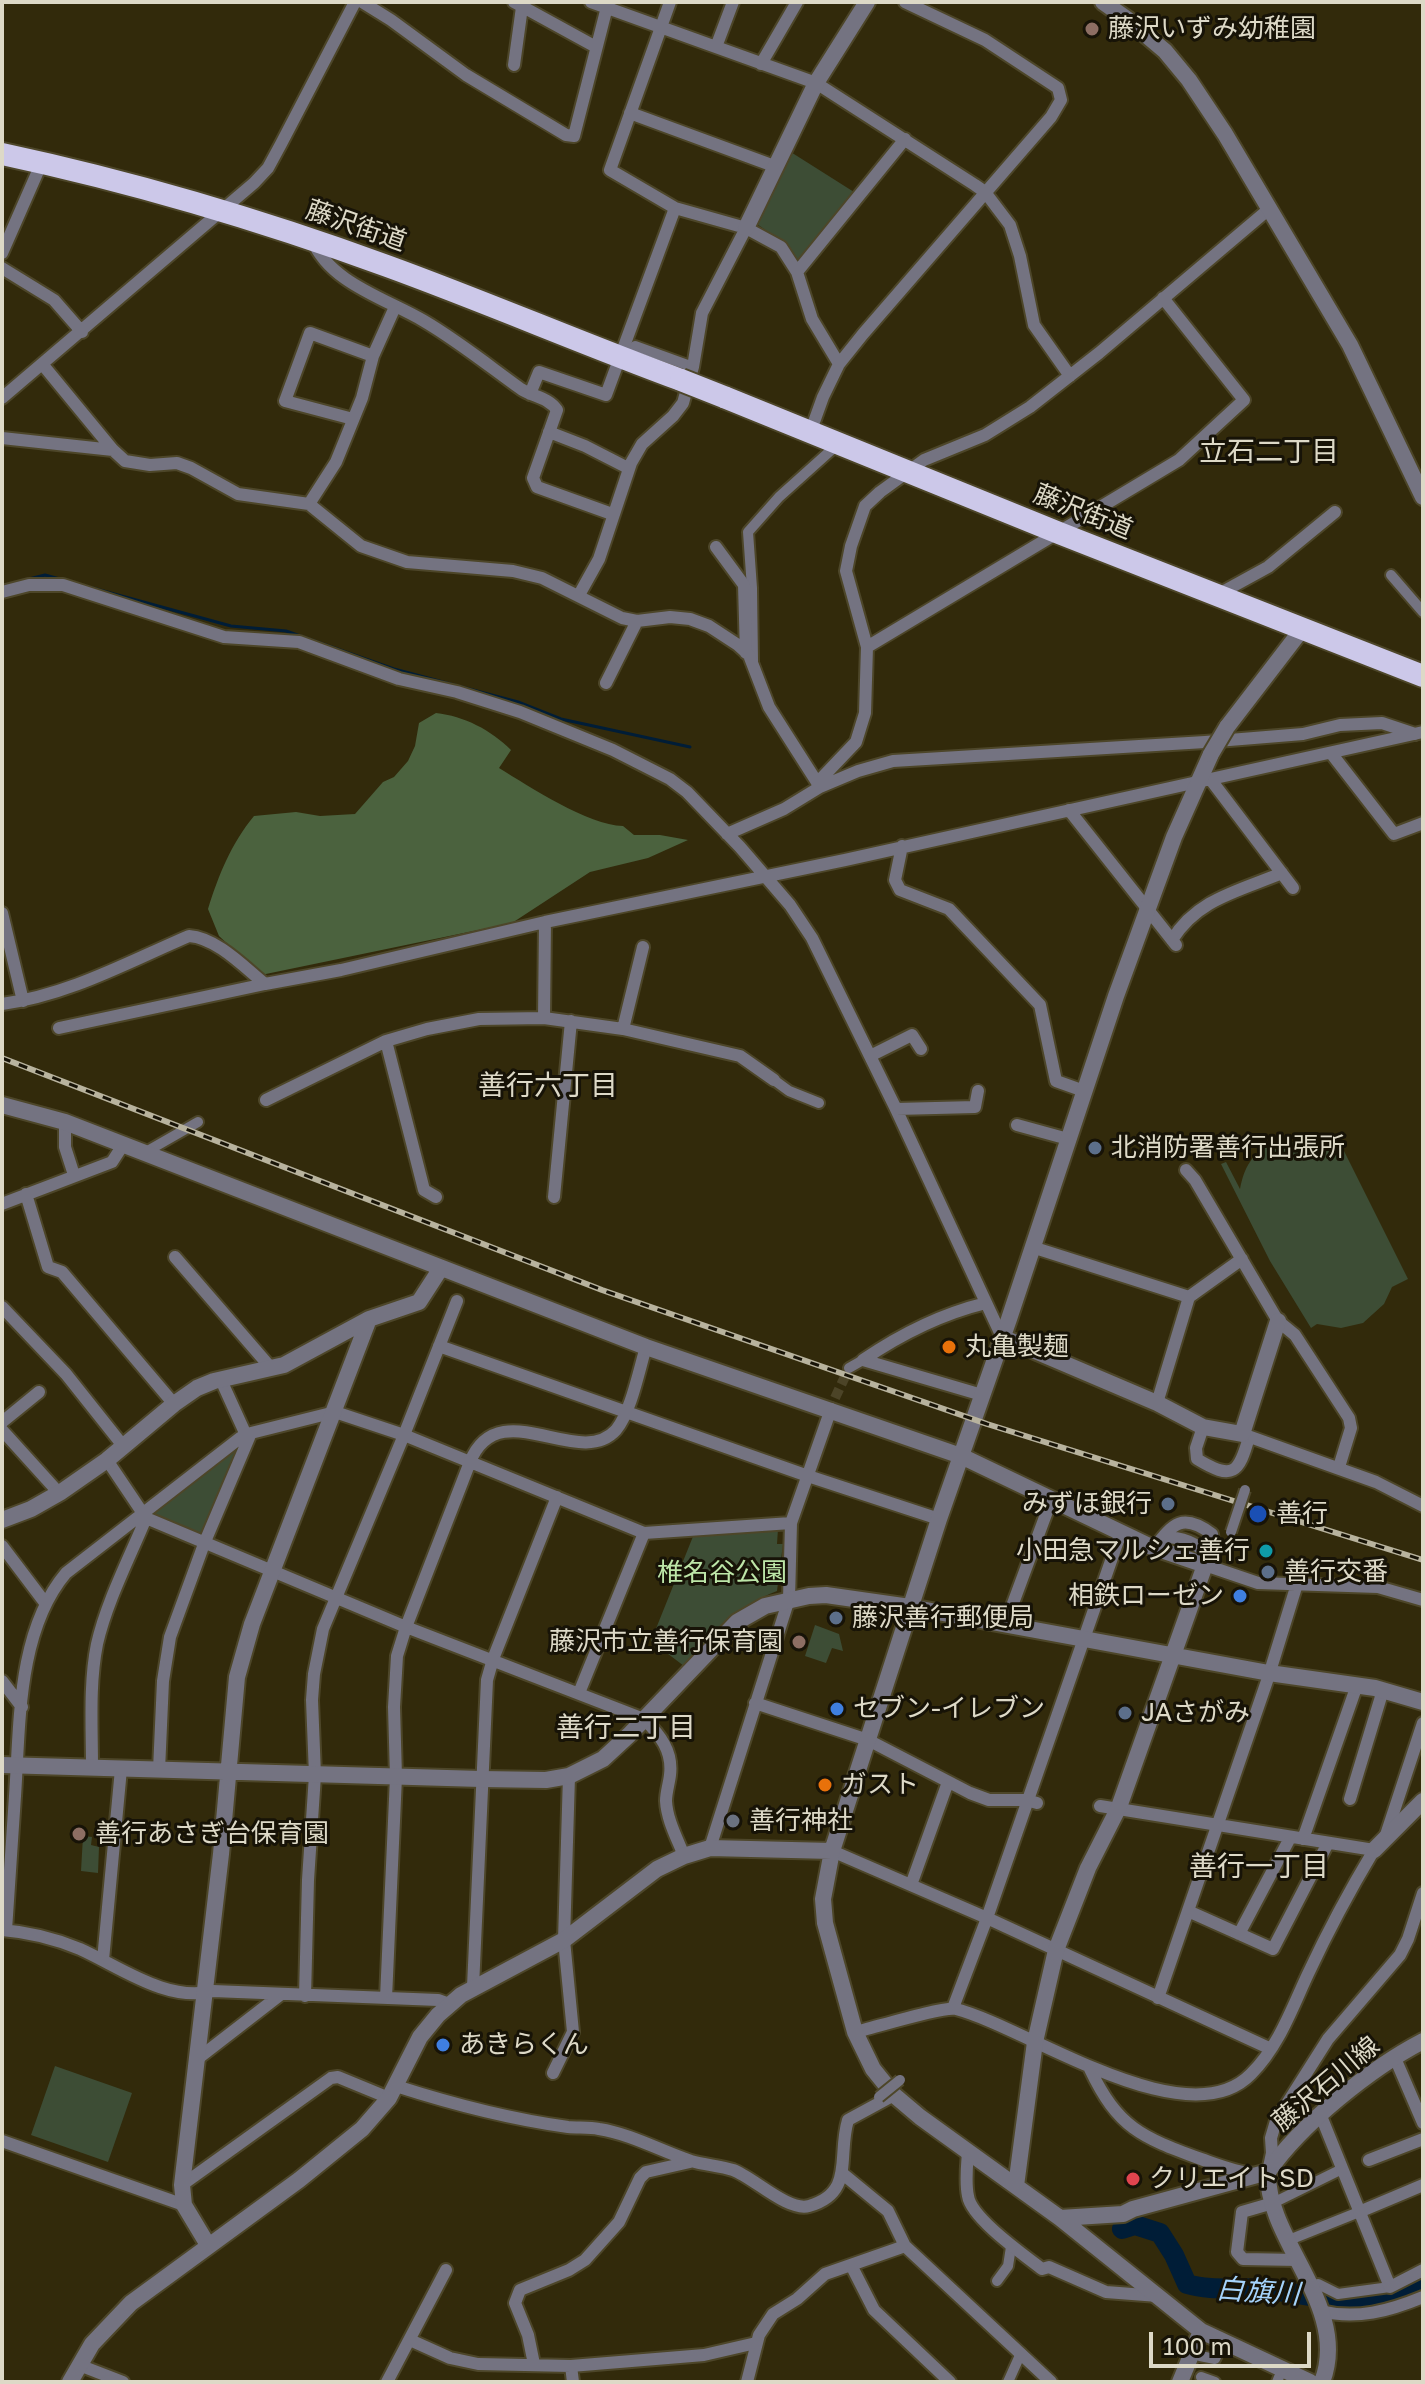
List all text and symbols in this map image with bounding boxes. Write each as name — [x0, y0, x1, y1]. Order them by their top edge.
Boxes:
place label: 藤沢いずみ幼稚園 — [1108, 13, 1316, 45]
marker: 藤沢いずみ幼稚園 — [1083, 20, 1101, 38]
street label: 藤沢街道 — [302, 194, 410, 258]
district label: 立石二丁目 — [1199, 435, 1339, 469]
street label: 藤沢街道 — [1029, 478, 1137, 546]
district label: 善行六丁目 — [478, 1069, 618, 1103]
place label: 北消防署善行出張所 — [1111, 1132, 1345, 1164]
marker: 北消防署善行出張所 — [1086, 1139, 1104, 1157]
place label: 丸亀製麺 — [965, 1331, 1069, 1363]
marker: 丸亀製麺 — [940, 1338, 958, 1356]
place label: みずほ銀行 — [1022, 1488, 1152, 1520]
marker: みずほ銀行 — [1159, 1495, 1177, 1513]
place label: 善行 — [1276, 1498, 1328, 1530]
marker: 善行 — [1247, 1503, 1269, 1525]
place label: 小田急マルシェ善行 — [1016, 1535, 1250, 1567]
marker: 小田急マルシェ善行 — [1257, 1542, 1275, 1560]
place label: 善行交番 — [1284, 1556, 1388, 1588]
park label: 椎名谷公園 — [657, 1557, 787, 1589]
marker: 善行交番 — [1259, 1563, 1277, 1581]
place label: 相鉄ローゼン — [1068, 1580, 1224, 1612]
marker: 相鉄ローゼン — [1231, 1587, 1249, 1605]
place label: 藤沢善行郵便局 — [852, 1602, 1034, 1634]
marker: 藤沢善行郵便局 — [827, 1609, 845, 1627]
place label: 藤沢市立善行保育園 — [549, 1626, 783, 1658]
marker: 藤沢市立善行保育園 — [790, 1633, 808, 1651]
place label: セブン-イレブン — [853, 1693, 1045, 1725]
place label: JAさがみ — [1141, 1697, 1250, 1729]
marker: セブン-イレブン — [828, 1700, 846, 1718]
marker: JAさがみ — [1116, 1704, 1134, 1722]
district label: 善行二丁目 — [556, 1711, 696, 1745]
place label: ガスト — [841, 1769, 919, 1801]
marker: ガスト — [816, 1776, 834, 1794]
place label: 善行神社 — [749, 1805, 853, 1837]
marker: 善行神社 — [724, 1812, 742, 1830]
place label: 善行あさぎ台保育園 — [95, 1818, 329, 1850]
marker: 善行あさぎ台保育園 — [70, 1825, 88, 1843]
district label: 善行一丁目 — [1189, 1850, 1329, 1884]
place label: あきらくん — [459, 2029, 589, 2061]
street label: 藤沢石川線 — [1266, 2030, 1386, 2138]
marker: あきらくん — [434, 2036, 452, 2054]
place label: クリエイトSD — [1149, 2163, 1314, 2195]
marker: クリエイトSD — [1124, 2170, 1142, 2188]
water label: 白旗川 — [1215, 2272, 1301, 2312]
scale bar — [1153, 2316, 1315, 2366]
text: 100 m — [1163, 2331, 1232, 2360]

